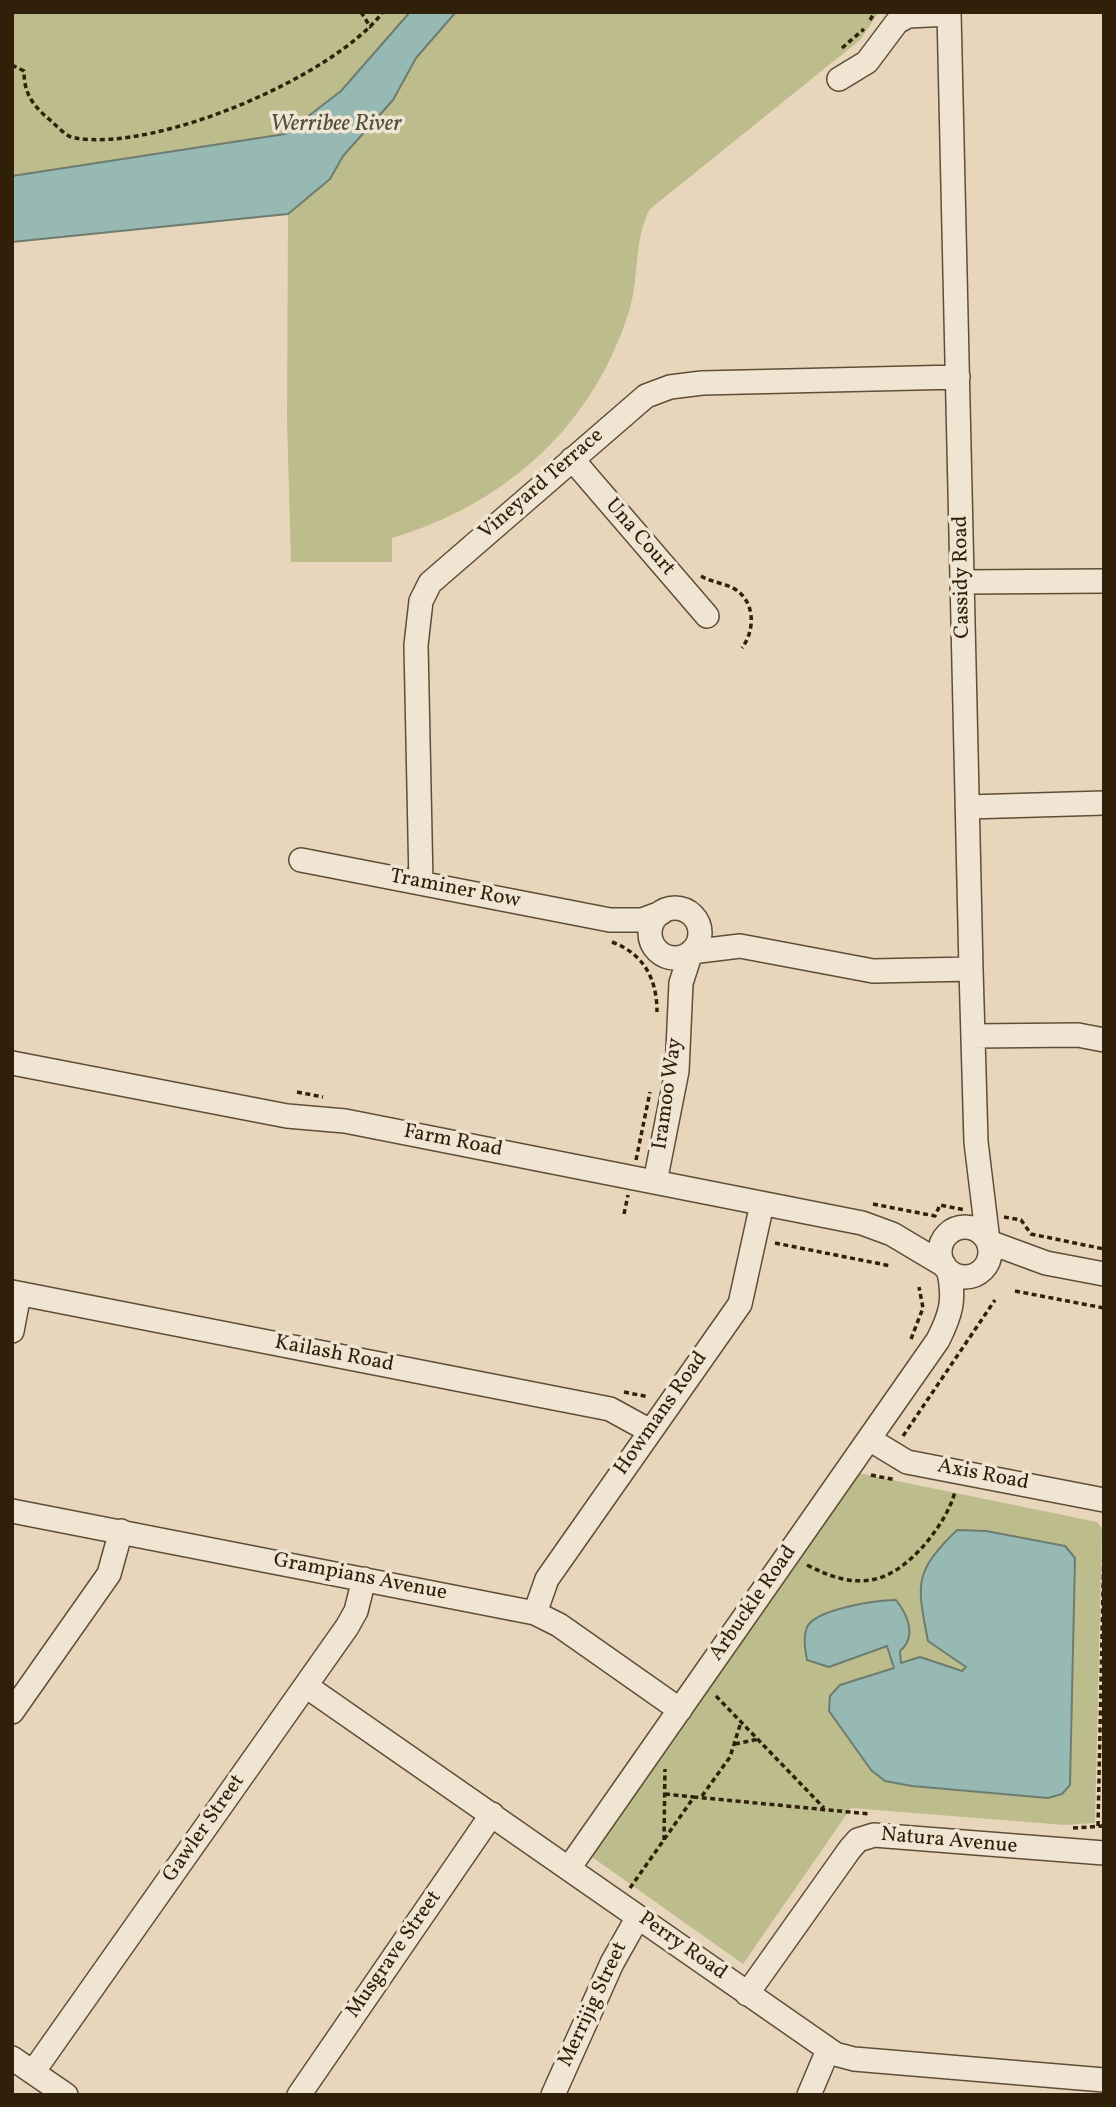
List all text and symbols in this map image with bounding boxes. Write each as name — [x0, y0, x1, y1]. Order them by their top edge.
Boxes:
water label: Werribee River — [270, 112, 402, 140]
street label: Vineyard Terrace — [475, 424, 609, 546]
street label: Una Court — [599, 494, 679, 582]
street label: Cassidy Road — [949, 515, 977, 639]
street label: Traminer Row — [388, 865, 522, 915]
street label: Iramoo Way — [649, 1036, 689, 1152]
street label: Farm Road — [401, 1120, 505, 1164]
street label: Kailash Road — [272, 1331, 396, 1379]
street label: Howmans Road — [610, 1347, 714, 1481]
street label: Axis Road — [935, 1455, 1031, 1497]
street label: Arbuckle Road — [705, 1541, 803, 1667]
street label: Grampians Avenue — [271, 1549, 449, 1607]
street label: Gawler Street — [159, 1770, 251, 1888]
street label: Natura Avenue — [880, 1823, 1018, 1861]
street label: Musgrave Street — [342, 1887, 448, 2023]
street label: Perry Road — [633, 1907, 731, 1987]
street label: Merrijig Street — [554, 1938, 634, 2072]

